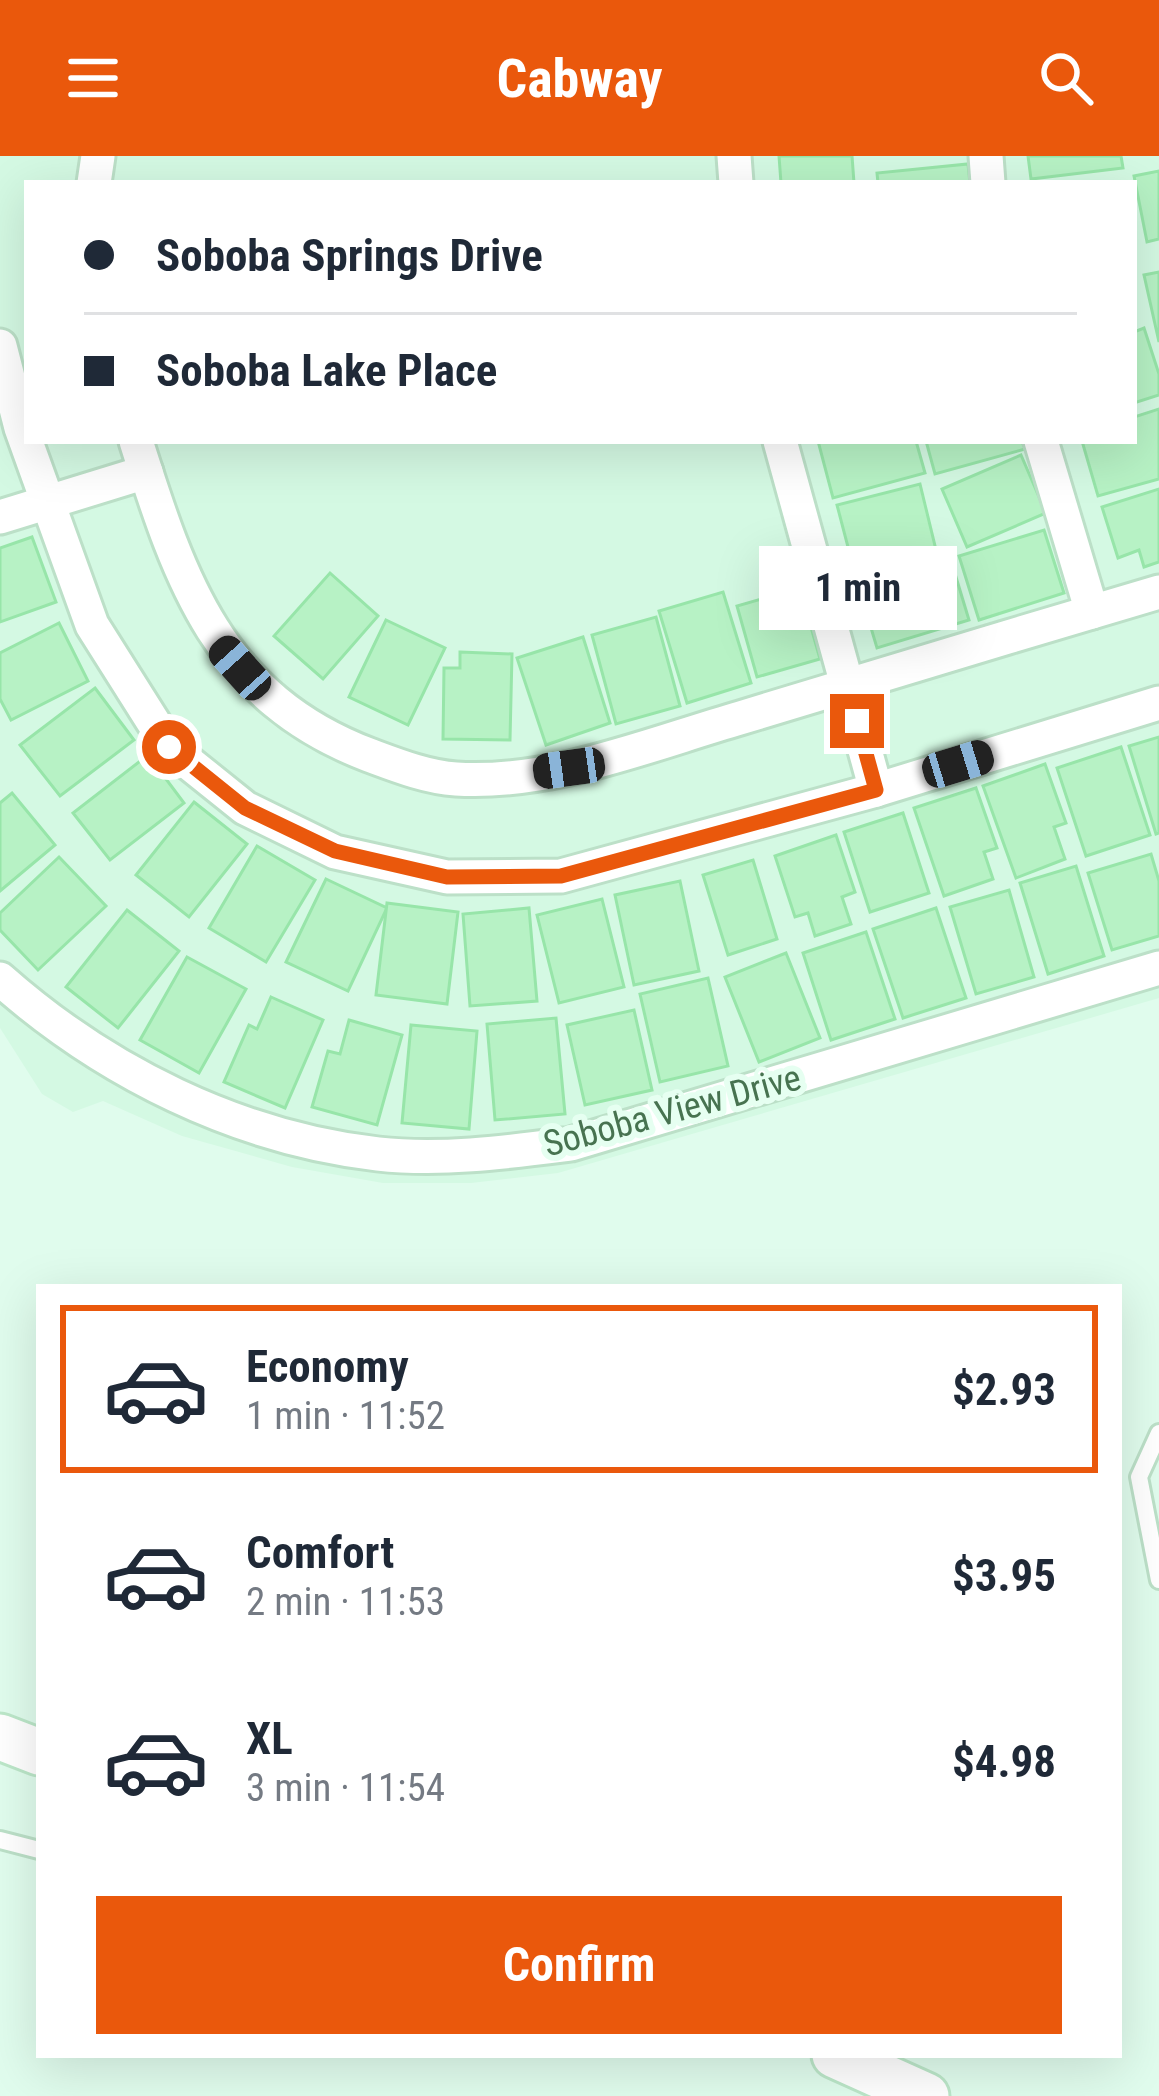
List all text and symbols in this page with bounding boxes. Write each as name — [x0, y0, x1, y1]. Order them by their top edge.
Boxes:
icon: menu — [60, 45, 126, 111]
icon: search — [1033, 45, 1099, 111]
text: Cabway — [496, 47, 663, 110]
text: Soboba Springs Drive — [156, 229, 543, 282]
text: Soboba Lake Place — [156, 344, 497, 397]
callout: 1 min — [758, 547, 956, 631]
text: 1 min — [815, 565, 901, 611]
car — [203, 629, 277, 707]
route end — [830, 694, 884, 748]
route start — [142, 720, 196, 774]
car — [918, 736, 998, 792]
car — [531, 745, 607, 791]
street label: Soboba View Drive — [539, 1056, 805, 1165]
icon: car — [102, 1335, 210, 1443]
text: Economy — [246, 1340, 409, 1393]
text: $2.93 — [952, 1363, 1056, 1416]
text: 1 min · 11:52 — [246, 1393, 445, 1439]
icon: car — [102, 1521, 210, 1629]
text: Comfort — [246, 1526, 394, 1579]
text: $3.95 — [952, 1549, 1056, 1602]
text: 2 min · 11:53 — [246, 1579, 445, 1625]
icon: car — [102, 1707, 210, 1815]
text: XL — [246, 1712, 293, 1765]
text: $4.98 — [952, 1735, 1056, 1788]
text: 3 min · 11:54 — [246, 1765, 445, 1811]
button: Confirm — [96, 1896, 1062, 2034]

